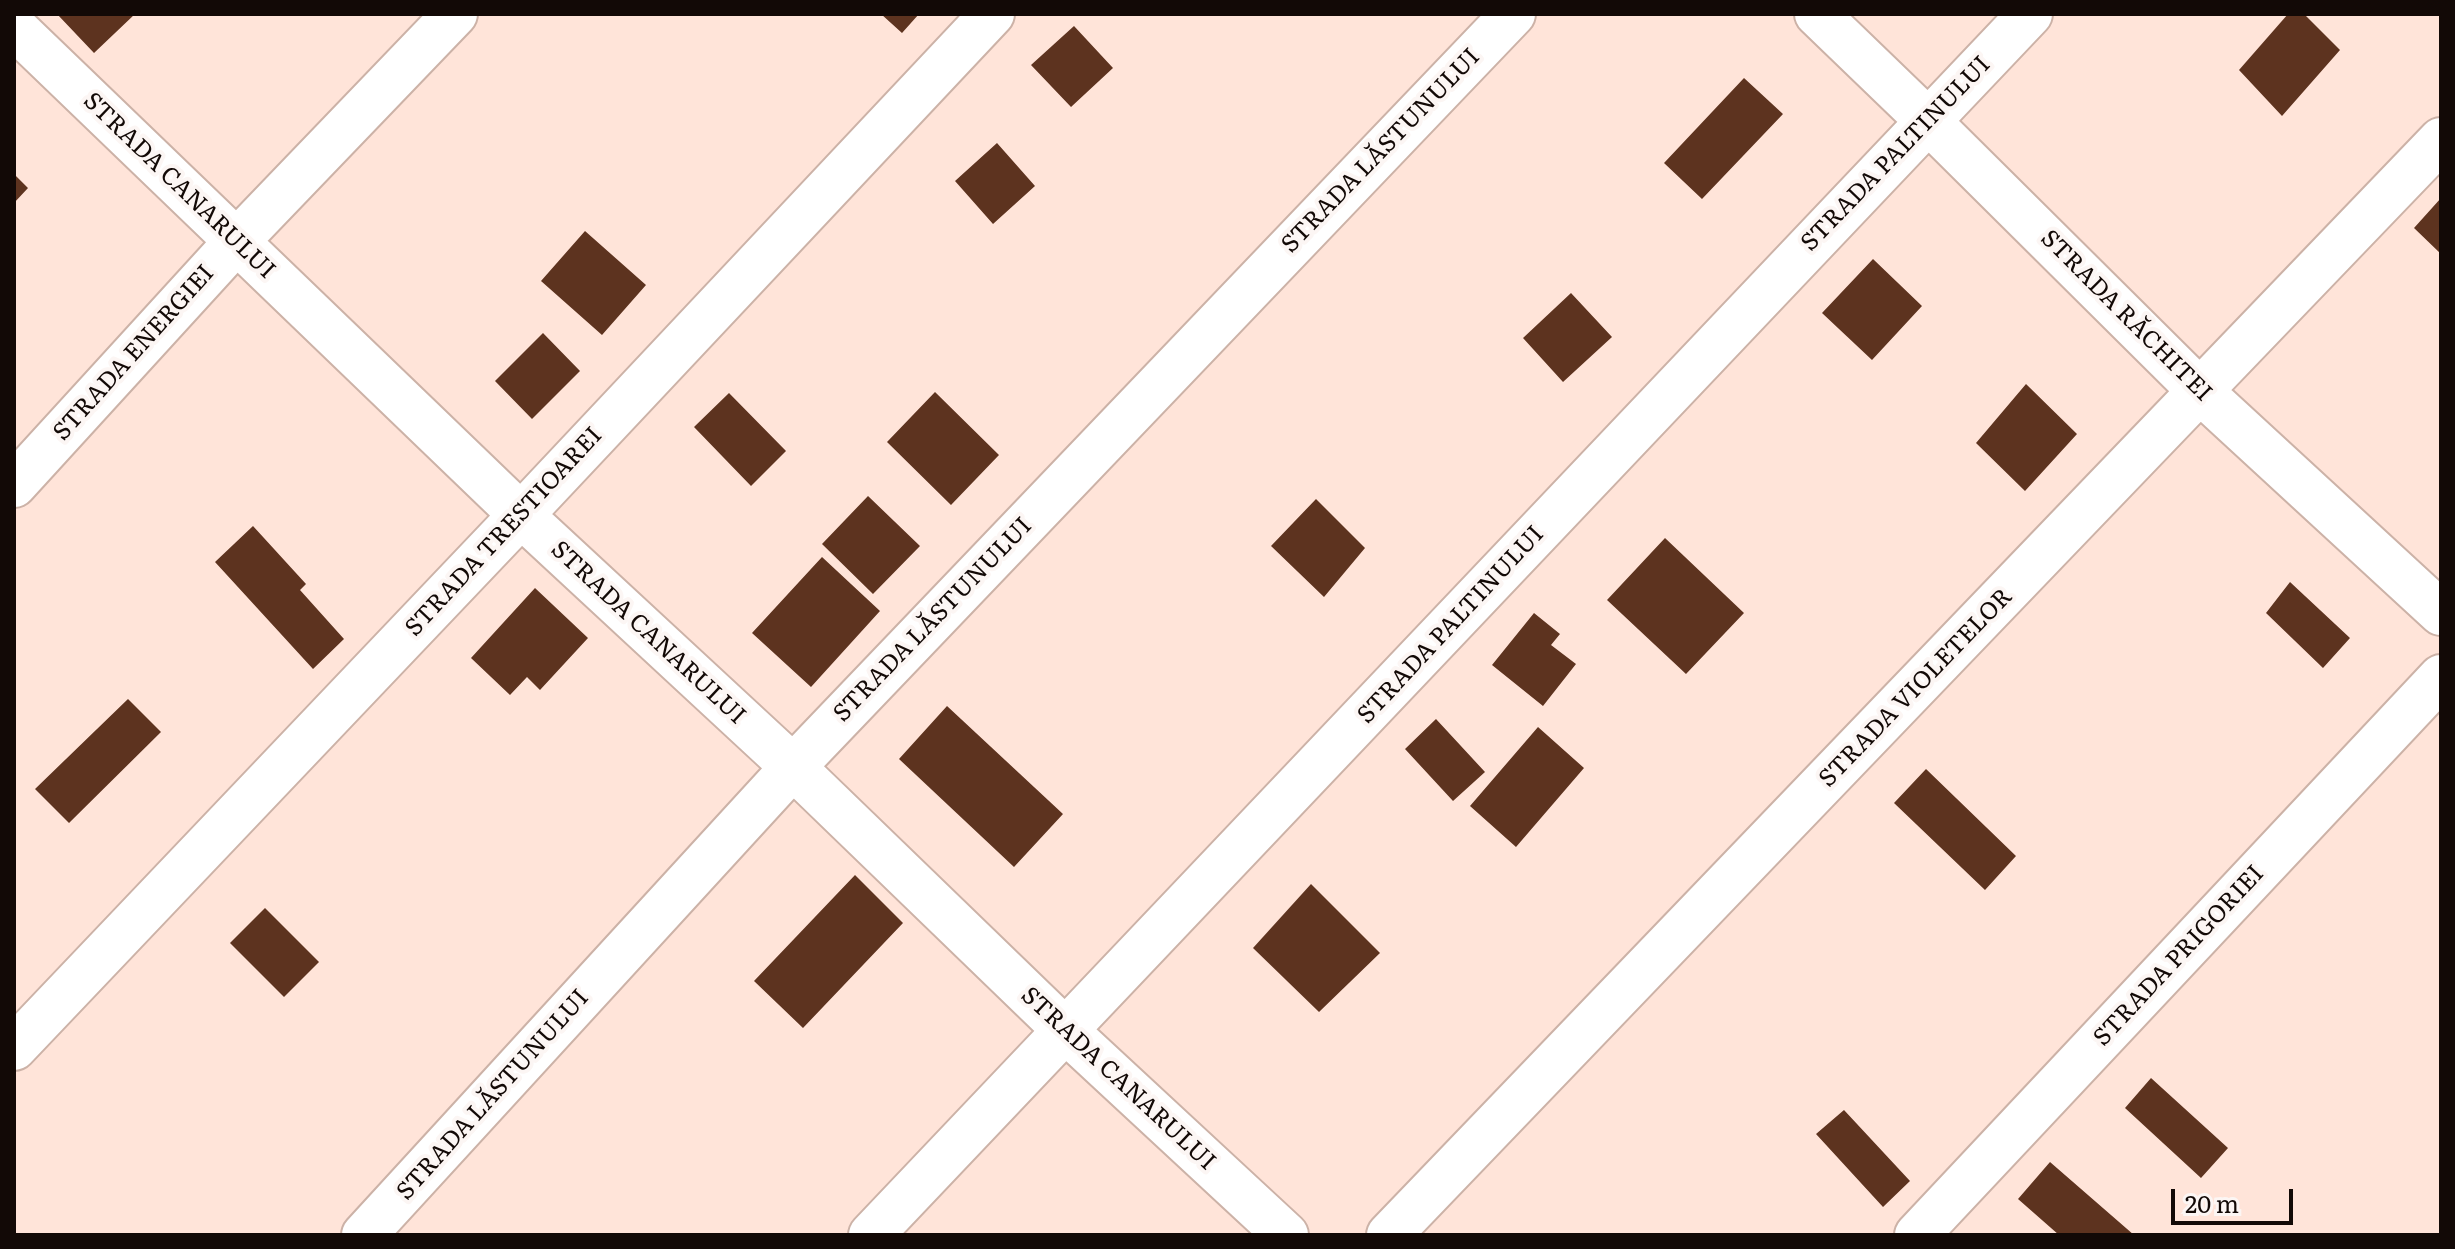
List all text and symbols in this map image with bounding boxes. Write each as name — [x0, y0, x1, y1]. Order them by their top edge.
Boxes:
street label: STRADA LĂSTUNULUI — [1276, 43, 1486, 259]
street label: STRADA PALTINULUI — [1795, 51, 1997, 257]
street label: STRADA CANARULUI — [77, 87, 281, 285]
street label: STRADA RĂCHITEI — [2034, 224, 2218, 408]
street label: STRADA ENERGIEI — [48, 259, 220, 447]
street label: STRADA TRESTIOAREI — [400, 422, 608, 642]
street label: STRADA LĂSTUNULUI — [828, 512, 1038, 728]
street label: STRADA PALTINULUI — [1352, 520, 1550, 730]
street label: STRADA CANARULUI — [545, 535, 751, 731]
street label: STRADA VIOLETELOR — [1813, 583, 2019, 793]
street label: STRADA PRIGORIEI — [2088, 860, 2270, 1052]
street label: STRADA CANARULUI — [1015, 981, 1221, 1177]
street label: STRADA LĂSTUNULUI — [391, 984, 595, 1206]
scale bar — [2175, 1173, 2297, 1223]
text: 20 m — [2185, 1185, 2239, 1220]

